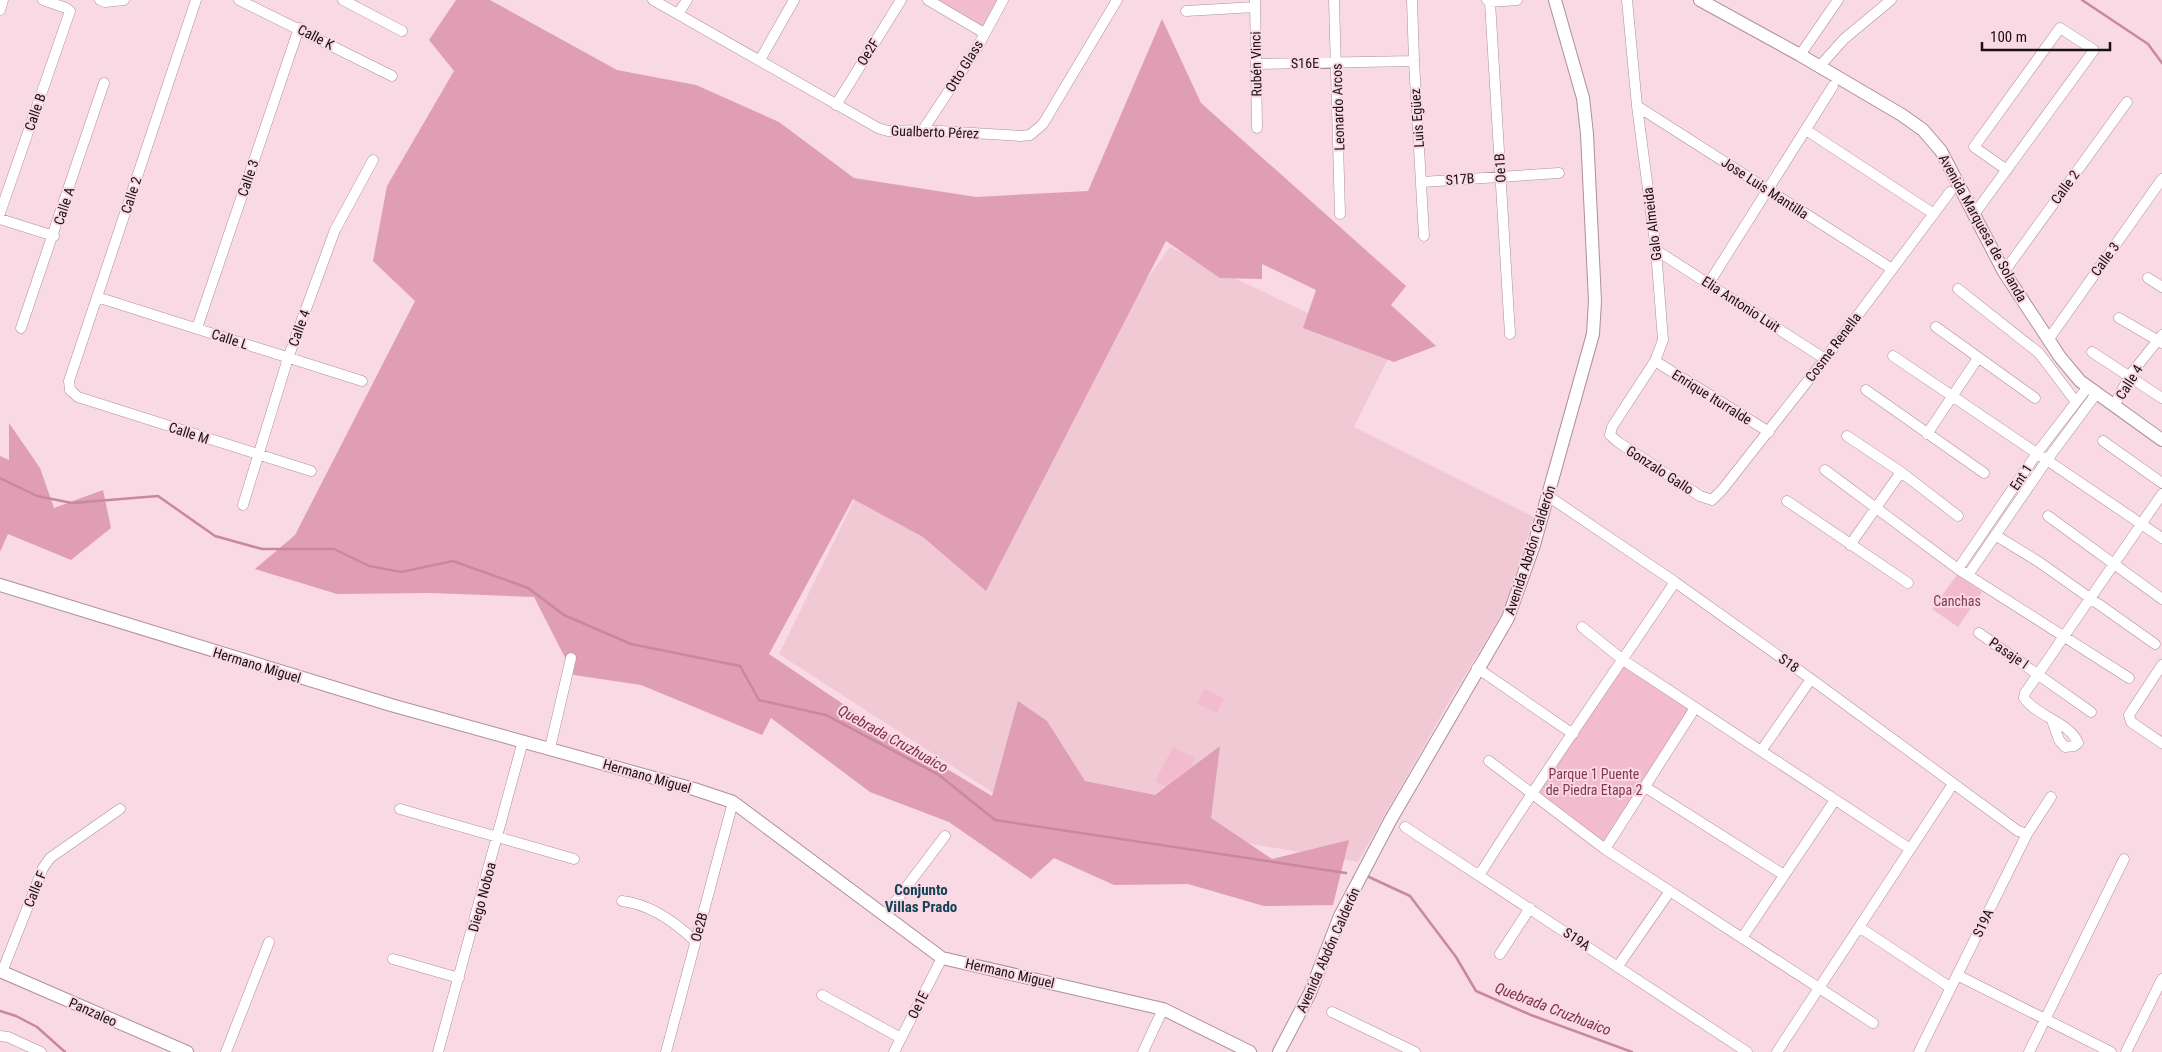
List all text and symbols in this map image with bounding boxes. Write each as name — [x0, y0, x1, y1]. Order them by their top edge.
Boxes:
scale bar — [1982, 20, 2110, 52]
street label: Calle K — [295, 21, 337, 53]
text: 100 m — [1990, 28, 2027, 46]
street label: Rubén Vinci — [1247, 31, 1265, 97]
street label: Oe2F — [854, 35, 883, 68]
street label: Otto Glass — [942, 37, 986, 95]
street label: S16E — [1291, 55, 1319, 71]
street label: Leonardo Arcos — [1328, 63, 1348, 151]
street label: Luis Egüez — [1407, 88, 1427, 148]
street label: Calle B — [21, 91, 49, 133]
street label: Gualberto Pérez — [891, 122, 979, 142]
street label: Avenida Marquesa de Solanda — [1936, 151, 2030, 305]
street label: Oe1B — [1491, 153, 1509, 183]
street label: Jose Luis Mantilla — [1719, 154, 1811, 222]
street label: Calle 3 — [234, 158, 262, 198]
street label: Calle 2 — [2047, 167, 2083, 207]
street label: S17B — [1445, 170, 1475, 188]
street label: Calle 2 — [118, 174, 144, 215]
street label: Calle A — [50, 185, 78, 227]
street label: Galo Almeida — [1640, 186, 1664, 262]
street label: Calle 3 — [2087, 239, 2123, 279]
street label: Elia Antonio Luit — [1699, 273, 1783, 335]
street label: Calle 4 — [285, 307, 313, 348]
street label: Cosme Renella — [1802, 309, 1864, 385]
street label: Calle L — [210, 326, 251, 353]
street label: Calle 4 — [2112, 362, 2146, 402]
street label: Enrique Iturralde — [1669, 366, 1755, 428]
street label: Calle M — [167, 419, 211, 447]
street label: Gonzalo Gallo — [1623, 442, 1697, 498]
street label: Ent 1 — [2007, 461, 2035, 493]
street label: Avenida Abdón Calderón — [1501, 483, 1559, 617]
park label: Canchas — [1933, 593, 1981, 609]
street label: Pasaje I — [1986, 634, 2032, 672]
street label: Hermano Miguel — [211, 644, 303, 686]
street label: S18 — [1776, 650, 1802, 676]
water label: Quebrada Cruzhuaico — [835, 701, 951, 777]
street label: Hermano Miguel — [601, 756, 693, 796]
park label: Parque 1 Puente de Piedra Etapa 2 — [1546, 766, 1642, 798]
street label: Diego Noboa — [465, 861, 499, 933]
street label: Calle F — [21, 868, 50, 909]
district label: Conjunto Villas Prado — [885, 881, 957, 916]
street label: Avenida Abdón Calderón — [1293, 885, 1363, 1015]
street label: S19A — [1969, 906, 1997, 940]
street label: Oe2B — [687, 911, 711, 943]
street label: S19A — [1560, 924, 1594, 954]
street label: Hermano Miguel — [964, 955, 1056, 991]
water label: Quebrada Cruzhuaico — [1492, 979, 1614, 1039]
street label: Oe1E — [904, 988, 932, 1021]
street label: Panzaleo — [67, 994, 119, 1030]

